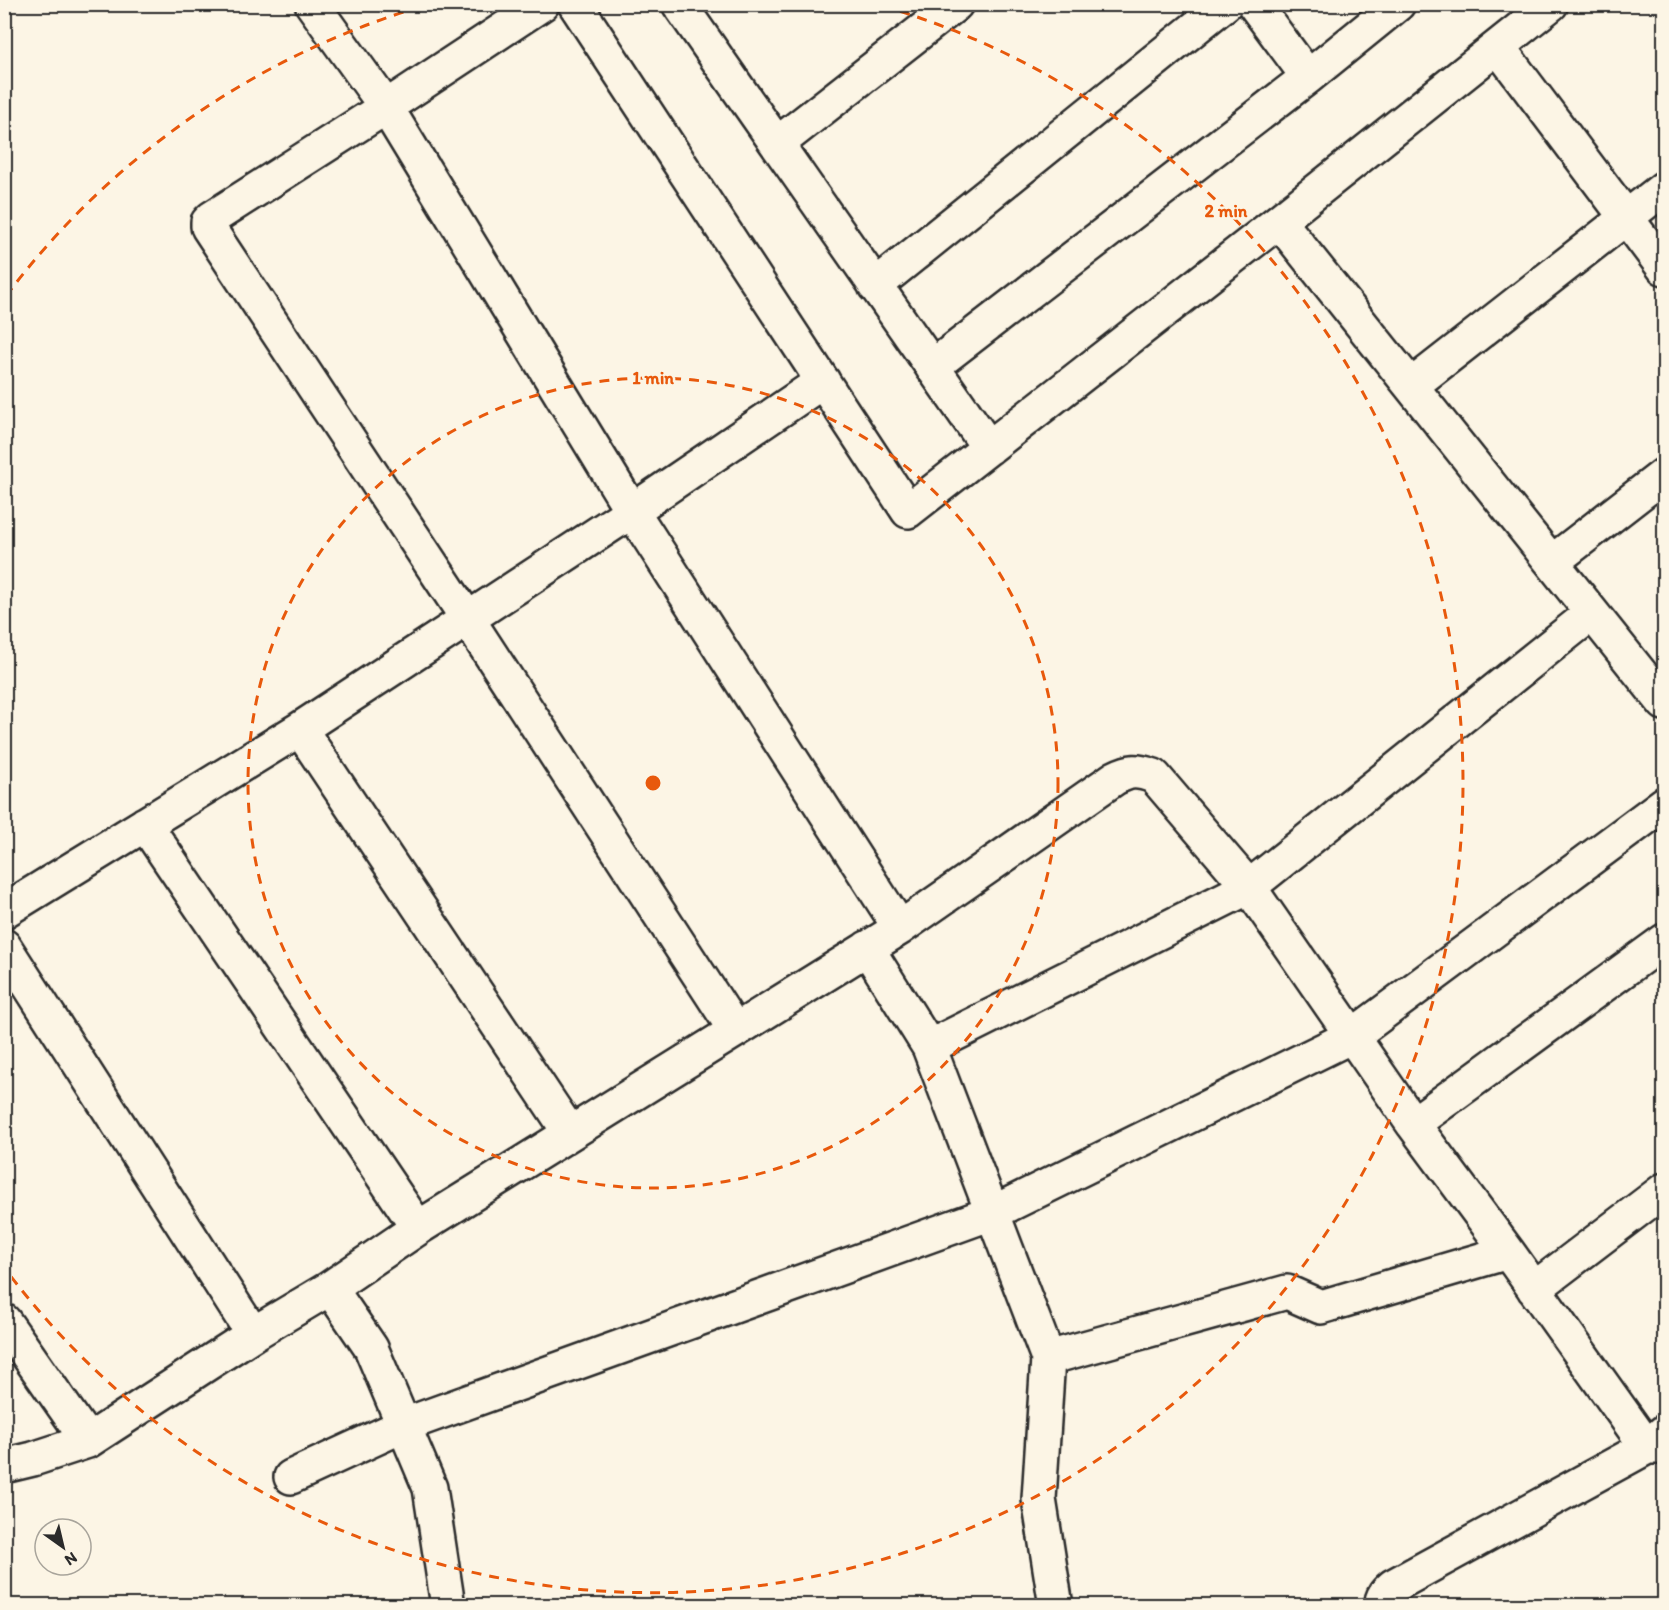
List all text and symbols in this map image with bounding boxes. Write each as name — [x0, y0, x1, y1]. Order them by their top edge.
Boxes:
text: 2 min — [1205, 200, 1248, 222]
text: 1 min — [632, 367, 674, 389]
centre of rings — [643, 773, 663, 793]
north arrow — [33, 1517, 93, 1577]
text: N — [61, 1548, 81, 1570]

